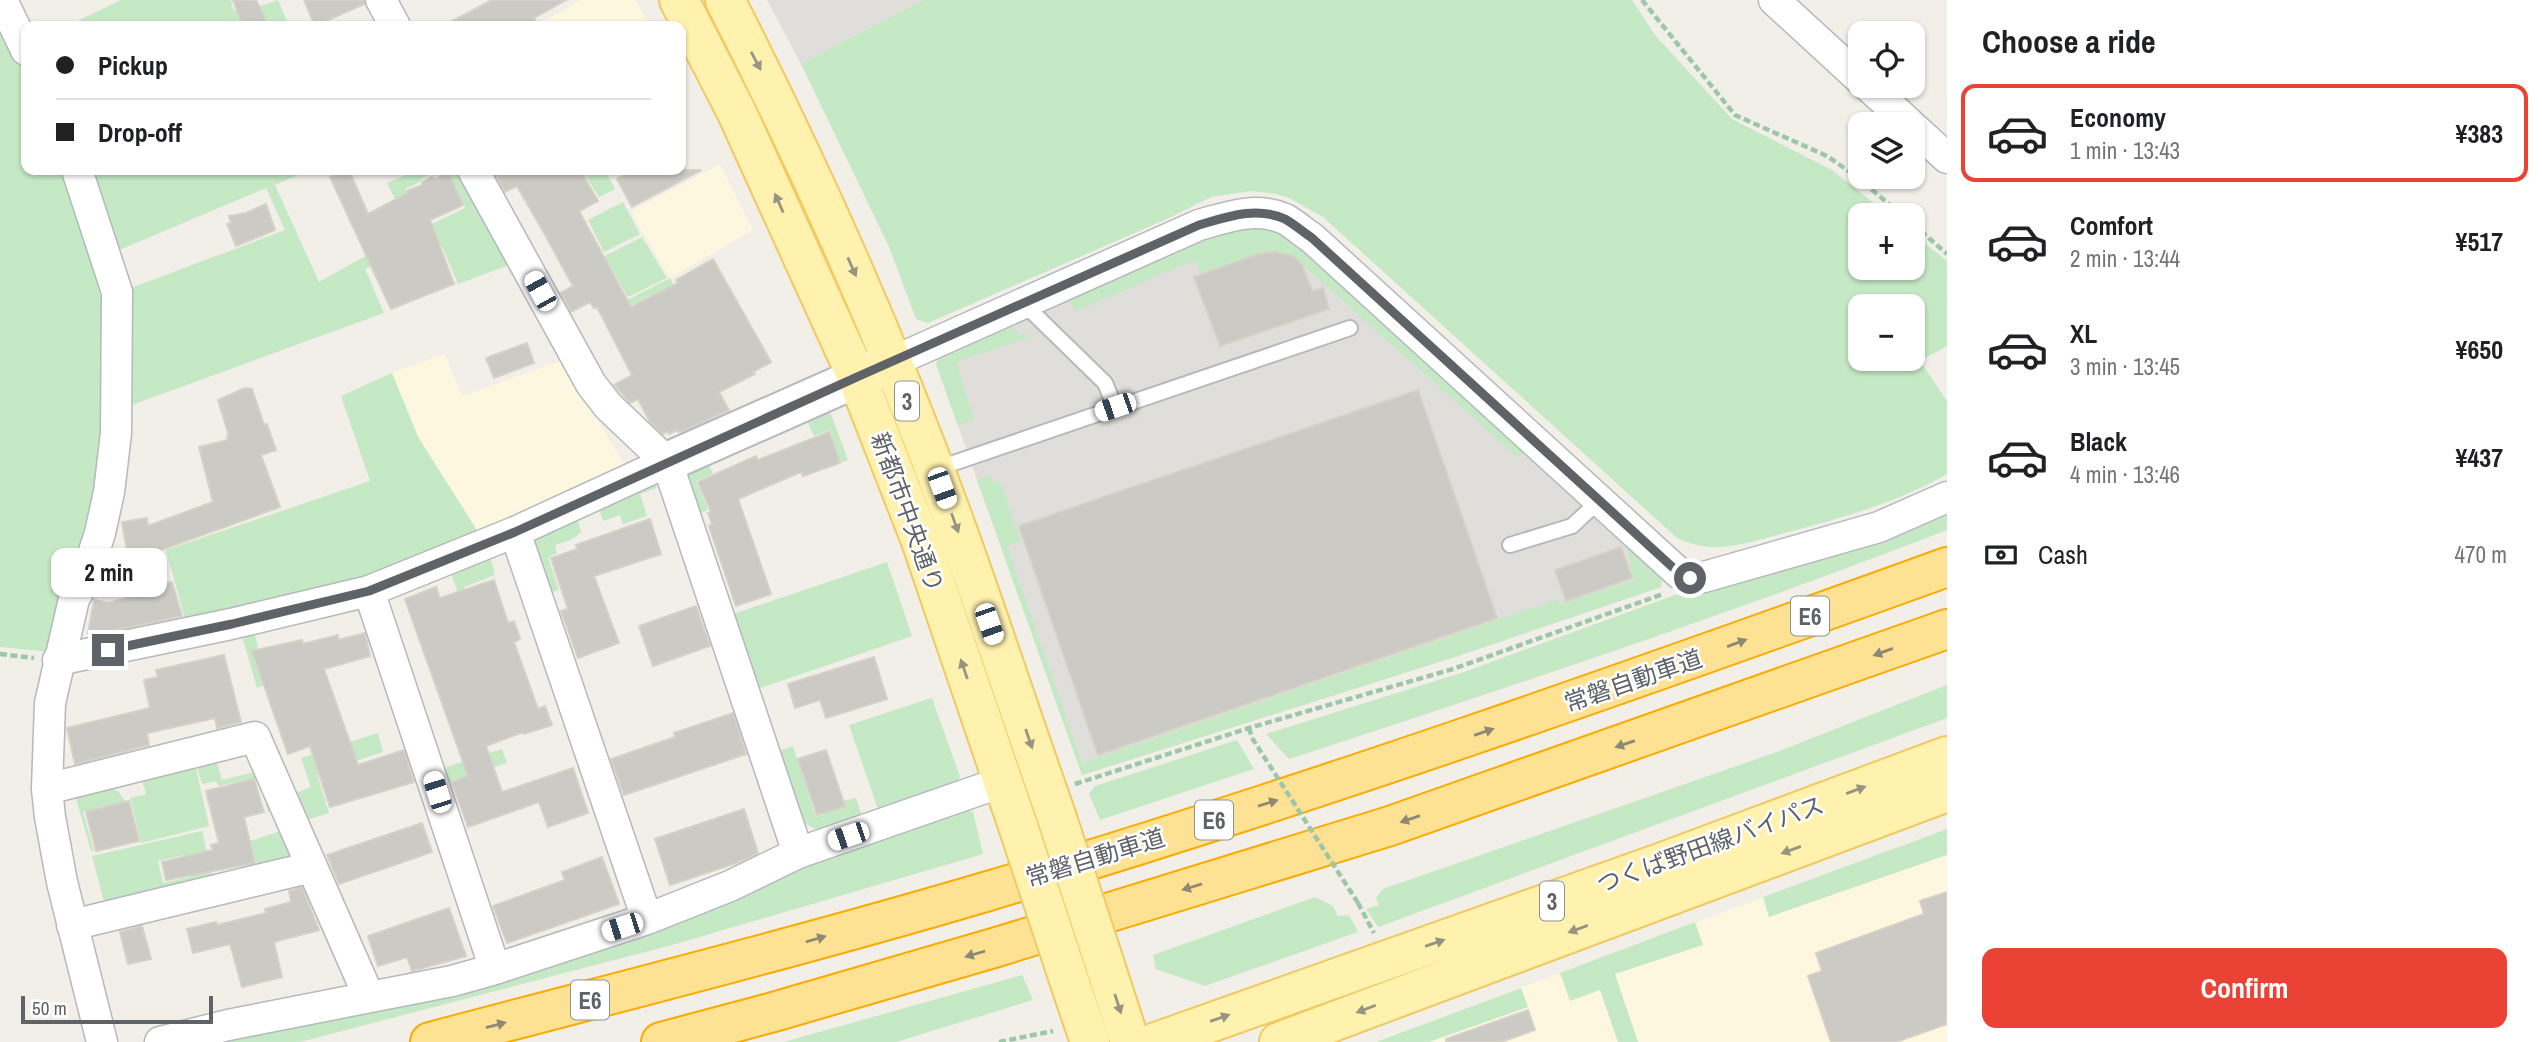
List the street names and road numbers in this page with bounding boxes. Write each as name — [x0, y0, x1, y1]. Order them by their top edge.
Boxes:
road number: 3 — [895, 382, 919, 420]
street label: 新都市中央通り — [864, 428, 952, 596]
road number: E6 — [1791, 596, 1829, 636]
street label: 常磐自動車道 — [1560, 641, 1706, 719]
street label: つくば野田線バイパス — [1592, 788, 1828, 900]
road number: E6 — [1195, 800, 1233, 840]
street label: 常磐自動車道 — [1021, 821, 1169, 893]
road number: 3 — [1540, 882, 1564, 920]
road number: E6 — [571, 981, 609, 1020]

